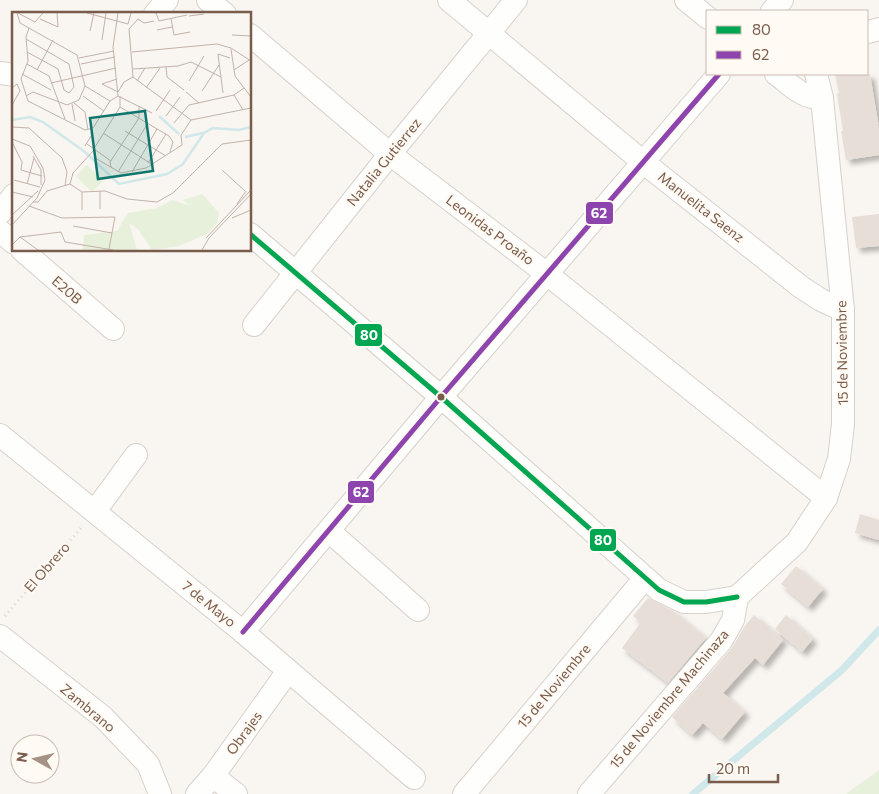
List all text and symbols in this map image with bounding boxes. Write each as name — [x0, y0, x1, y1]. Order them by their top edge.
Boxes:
legend — [706, 10, 869, 75]
inset map — [12, 12, 251, 251]
text: 80 — [752, 20, 771, 38]
text: 62 — [752, 45, 769, 63]
street label: Natalia Gutierrez — [343, 114, 424, 209]
street label: Manuelita Saenz — [655, 168, 748, 246]
street label: Leonidas Proaño — [443, 191, 538, 268]
line badge: 62 — [585, 201, 614, 225]
text: 62 — [591, 204, 607, 221]
street label: E20B — [49, 272, 86, 307]
street label: 15 de Noviembre — [832, 300, 851, 406]
line badge: 80 — [354, 323, 383, 347]
text: 80 — [360, 326, 378, 343]
unlabelled marker — [436, 392, 446, 402]
line badge: 62 — [347, 480, 375, 504]
text: 62 — [353, 483, 369, 500]
line badge: 80 — [589, 528, 617, 552]
text: 80 — [594, 531, 612, 548]
street label: El Obrero — [20, 538, 73, 595]
street label: 7 de Mayo — [179, 577, 240, 630]
street label: 15 de Noviembre Machinaza — [605, 626, 732, 772]
street label: 15 de Noviembre — [513, 640, 594, 731]
street label: Zambrano — [57, 680, 119, 735]
street label: Obrajes — [222, 708, 265, 758]
north arrow — [10, 734, 60, 784]
text: N — [12, 751, 31, 764]
scale bar — [709, 752, 778, 784]
text: 20 m — [716, 759, 750, 777]

